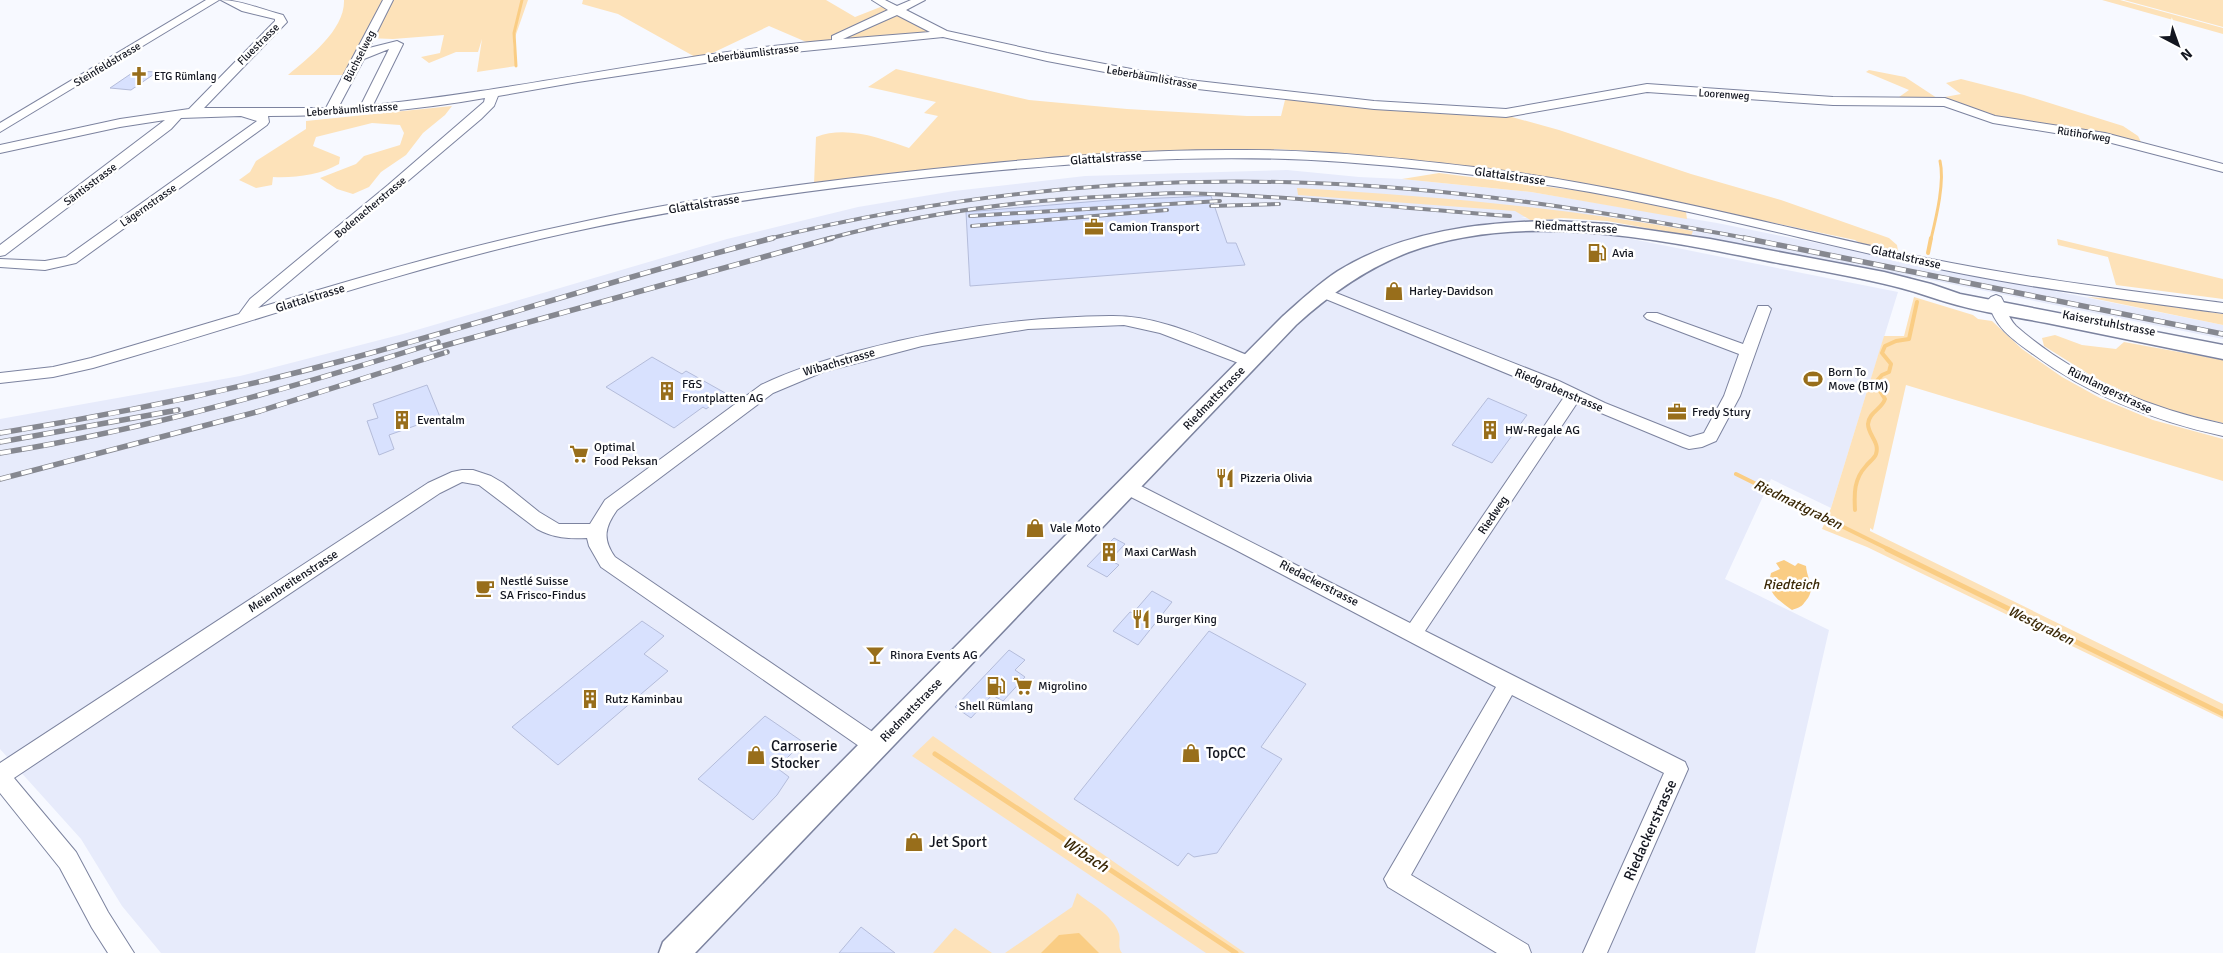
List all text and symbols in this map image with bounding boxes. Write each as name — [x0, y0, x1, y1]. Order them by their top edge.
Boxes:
north arrow — [2153, 20, 2203, 70]
street label: Fluestrasse — [235, 21, 282, 68]
street label: Büchselweg — [341, 28, 378, 84]
street label: Steinfeldstrasse — [71, 39, 143, 90]
street label: Leberbäumlistrasse — [707, 41, 800, 66]
text: N — [2177, 45, 2195, 64]
street label: Leberbäumlistrasse — [1105, 63, 1198, 92]
church icon: ETG Rümlang — [128, 65, 150, 87]
place label: ETG Rümlang — [154, 70, 217, 83]
street label: Loorenweg — [1698, 86, 1750, 103]
street label: Leberbäumlistrasse — [306, 100, 398, 119]
street label: Rütihofweg — [2056, 124, 2112, 145]
street label: Glattalstrasse — [1070, 149, 1142, 168]
street label: Säntisstrasse — [61, 160, 119, 208]
street label: Glattalstrasse — [1473, 164, 1546, 189]
street label: Bodenacherstrasse — [332, 174, 409, 241]
street label: Lägernstrasse — [118, 181, 179, 230]
street label: Glattalstrasse — [668, 191, 741, 218]
office icon: Camion Transport — [1083, 216, 1105, 238]
street label: Riedmattstrasse — [1534, 218, 1618, 237]
place label: Camion Transport — [1109, 220, 1200, 235]
fuel station icon: Avia — [1586, 242, 1608, 264]
street label: Glattalstrasse — [1869, 242, 1942, 273]
place label: Avia — [1612, 246, 1634, 261]
shop icon: Harley-Davidson — [1383, 280, 1405, 302]
street label: Glattalstrasse — [274, 281, 347, 316]
place label: Harley-Davidson — [1409, 284, 1493, 299]
street label: Kaiserstuhlstrasse — [2061, 307, 2157, 340]
street label: Wibachstrasse — [801, 345, 877, 380]
street label: Riedmattstrasse — [1180, 363, 1249, 433]
street label: Rümlangerstrasse — [2065, 363, 2155, 417]
street label: Riedgrabenstrasse — [1512, 365, 1605, 416]
place label: Born To Move (BTM) — [1828, 365, 1888, 394]
sports icon: Born To Move (BTM) — [1802, 368, 1824, 390]
place label: F&S Frontplatten AG — [682, 377, 763, 406]
building icon: F&S Frontplatten AG — [656, 380, 678, 402]
office icon: Fredy Stury — [1666, 401, 1688, 423]
place label: Fredy Stury — [1692, 405, 1751, 420]
building icon: Eventalm — [391, 409, 413, 431]
place label: Eventalm — [417, 413, 465, 428]
building icon: HW-Regale AG — [1479, 419, 1501, 441]
place label: HW-Regale AG — [1505, 423, 1580, 438]
place label: Optimal Food Peksan — [594, 440, 658, 469]
supermarket icon: Optimal Food Peksan — [568, 443, 590, 465]
restaurant icon: Pizzeria Olivia — [1214, 467, 1236, 489]
place label: Pizzeria Olivia — [1240, 471, 1312, 486]
water label: Riedmattgraben — [1751, 476, 1845, 533]
street label: Riedweg — [1475, 493, 1512, 538]
shop icon: Vale Moto — [1024, 517, 1046, 539]
place label: Vale Moto — [1050, 521, 1101, 536]
building icon: Maxi CarWash — [1098, 541, 1120, 563]
place label: Maxi CarWash — [1124, 545, 1197, 560]
street label: Meienbreitenstrasse — [245, 547, 341, 616]
street label: Riedackerstrasse — [1277, 557, 1361, 610]
place label: Nestlé Suisse SA Frisco-Findus — [500, 574, 586, 603]
water label: Riedteich — [1763, 576, 1820, 593]
cafe icon: Nestlé Suisse SA Frisco-Findus — [474, 577, 496, 599]
water label: Westgraben — [2005, 602, 2077, 649]
restaurant icon: Burger King — [1130, 608, 1152, 630]
place label: Burger King — [1156, 612, 1217, 627]
bar icon: Rinora Events AG — [864, 644, 886, 666]
place label: Rinora Events AG — [890, 648, 978, 663]
street label: Riedmattstrasse — [877, 675, 946, 745]
fuel station icon: Shell Rümlang — [985, 675, 1007, 697]
supermarket icon: Migrolino — [1012, 675, 1034, 697]
place label: Migrolino — [1038, 679, 1087, 694]
building icon: Rutz Kaminbau — [579, 688, 601, 710]
place label: Rutz Kaminbau — [605, 692, 682, 707]
place label: Shell Rümlang — [959, 699, 1033, 714]
place label: Carroserie Stocker — [771, 737, 838, 772]
shop icon: TopCC — [1180, 742, 1202, 764]
shop icon: Carroserie Stocker — [745, 744, 767, 766]
place label: TopCC — [1206, 744, 1246, 762]
street label: Riedackerstrasse — [1620, 777, 1680, 883]
shop icon: Jet Sport — [903, 831, 925, 853]
place label: Jet Sport — [929, 833, 987, 851]
water label: Wibach — [1059, 833, 1113, 878]

